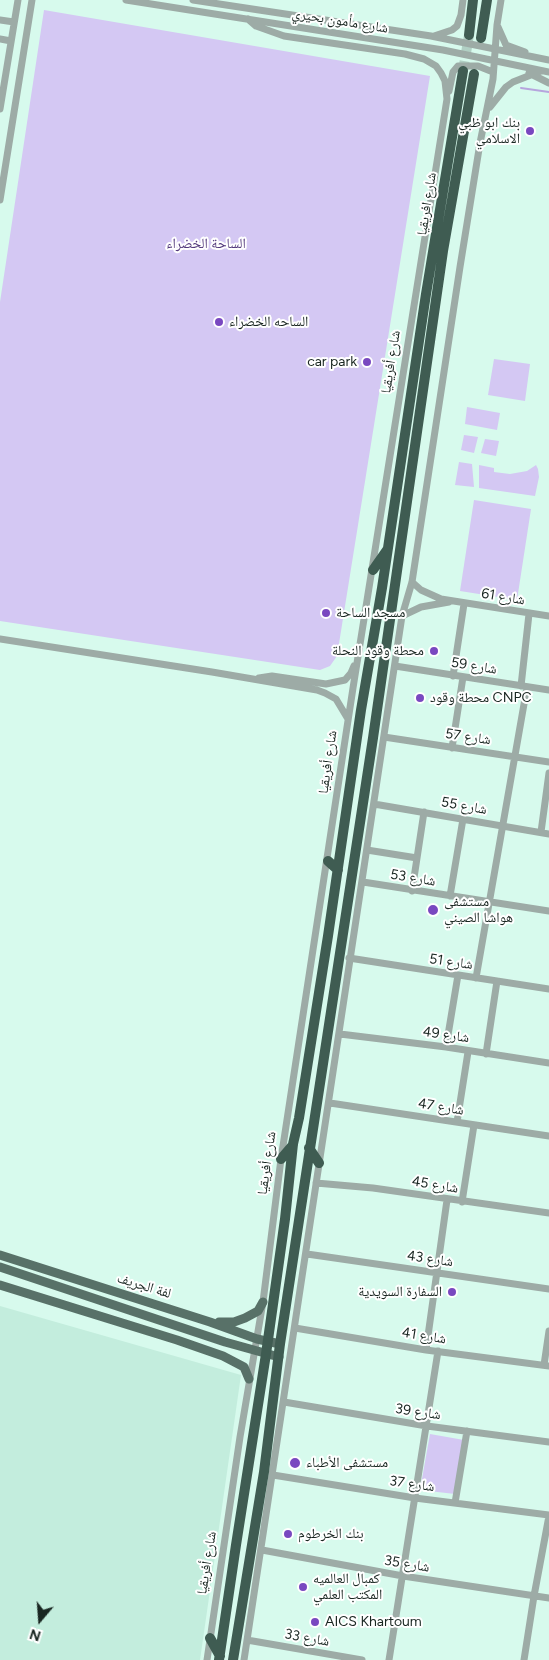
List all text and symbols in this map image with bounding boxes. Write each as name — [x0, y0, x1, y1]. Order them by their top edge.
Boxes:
street label: شارع مأمون بحيري — [291, 5, 389, 37]
place label: بنك ابو ظبي الاسلامي — [458, 115, 520, 148]
marker: بنك ابو ظبي الاسلامي — [524, 125, 536, 137]
street label: شارع افريقيا — [414, 171, 440, 237]
park label: الساحة الخضراء — [166, 236, 246, 252]
place label: الساحه الخضراء — [229, 314, 308, 330]
marker: الساحه الخضراء — [213, 316, 225, 328]
street label: شارع أفريقيا — [378, 329, 404, 395]
place label: car park — [307, 354, 357, 370]
marker: car park — [361, 356, 373, 368]
street label: شارع 61 — [480, 585, 526, 609]
place label: مسجد الساحة — [336, 605, 405, 621]
marker: مسجد الساحة — [320, 607, 332, 619]
place label: محطة وقود النحلة — [332, 643, 424, 659]
marker: محطة وقود النحلة — [428, 645, 440, 657]
street label: شارع 59 — [450, 654, 498, 678]
place label: محطة وقود CNPC — [430, 690, 532, 706]
marker: محطة وقود CNPC — [414, 692, 426, 704]
street label: شارع 57 — [444, 726, 492, 748]
street label: شارع أفريقيا — [315, 729, 341, 795]
street label: شارع 55 — [440, 794, 488, 818]
street label: شارع 53 — [389, 866, 437, 890]
place label: مستشفى هواشا الصيني — [444, 894, 513, 926]
marker: مستشفى هواشا الصيني — [426, 903, 440, 917]
street label: شارع 51 — [428, 951, 474, 973]
street label: شارع 49 — [422, 1023, 470, 1047]
street label: شارع 47 — [417, 1095, 465, 1119]
street label: شارع أفريقيا — [254, 1130, 280, 1196]
street label: شارع 45 — [411, 1173, 459, 1197]
street label: شارع 43 — [406, 1247, 454, 1271]
street label: لفة الجريف — [115, 1270, 173, 1302]
place label: السفارة السويدية — [358, 1284, 442, 1300]
marker: السفارة السويدية — [446, 1286, 458, 1298]
street label: شارع 41 — [401, 1324, 447, 1348]
street label: شارع 39 — [394, 1401, 442, 1423]
place label: مستشفی الأطباء — [306, 1455, 388, 1471]
marker: مستشفی الأطباء — [288, 1456, 302, 1470]
street label: شارع 37 — [388, 1473, 436, 1495]
place label: بنك الخرطوم — [298, 1526, 364, 1542]
marker: بنك الخرطوم — [282, 1528, 294, 1540]
street label: شارع أفريقيا — [194, 1530, 220, 1596]
street label: شارع 35 — [383, 1552, 431, 1576]
place label: كمبال العالميه المكتب العلمي — [313, 1571, 382, 1604]
marker: كمبال العالميه المكتب العلمي — [297, 1581, 309, 1593]
north arrow — [15, 1595, 65, 1645]
place label: AICS Khartoum — [325, 1614, 422, 1630]
marker: AICS Khartoum — [309, 1616, 321, 1628]
text: N — [27, 1625, 43, 1645]
street label: شارع 33 — [283, 1626, 331, 1650]

